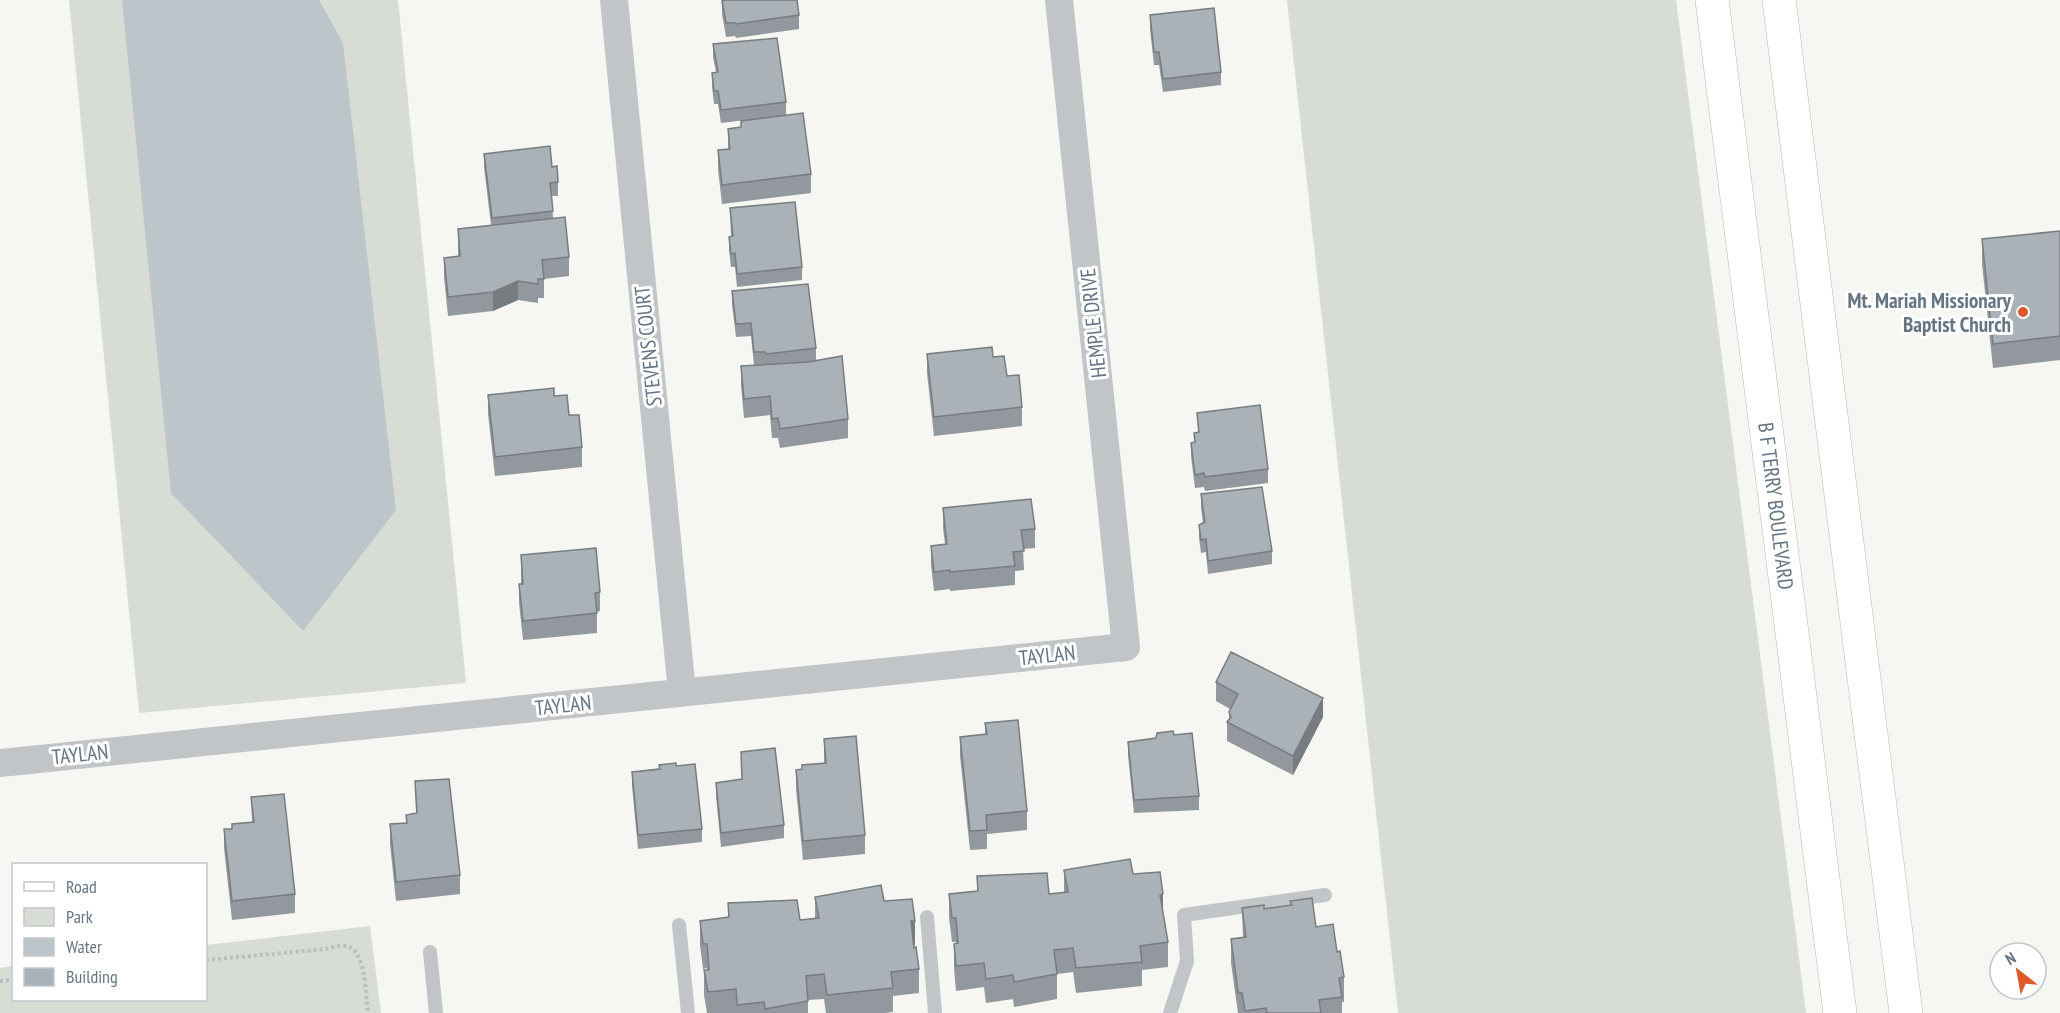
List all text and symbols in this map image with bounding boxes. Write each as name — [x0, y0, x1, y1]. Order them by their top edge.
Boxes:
street label: HEMPLE DRIVE — [1074, 267, 1112, 379]
street label: STEVENS COURT — [628, 284, 668, 408]
place label: Mt. Mariah Missionary Baptist Church — [1847, 287, 2012, 338]
marker: Mt. Mariah Missionary Baptist Church — [2016, 305, 2030, 319]
street label: B F TERRY BOULEVARD — [1752, 421, 1800, 591]
street label: TAYLAN — [1017, 639, 1077, 671]
street label: TAYLAN — [533, 689, 593, 721]
street label: TAYLAN — [50, 738, 110, 770]
legend — [12, 863, 207, 1001]
text: Road — [66, 875, 97, 898]
text: Park — [66, 905, 93, 928]
text: Water — [66, 935, 102, 958]
north arrow — [1988, 941, 2048, 1001]
text: N — [2001, 947, 2019, 969]
text: Building — [66, 965, 118, 988]

